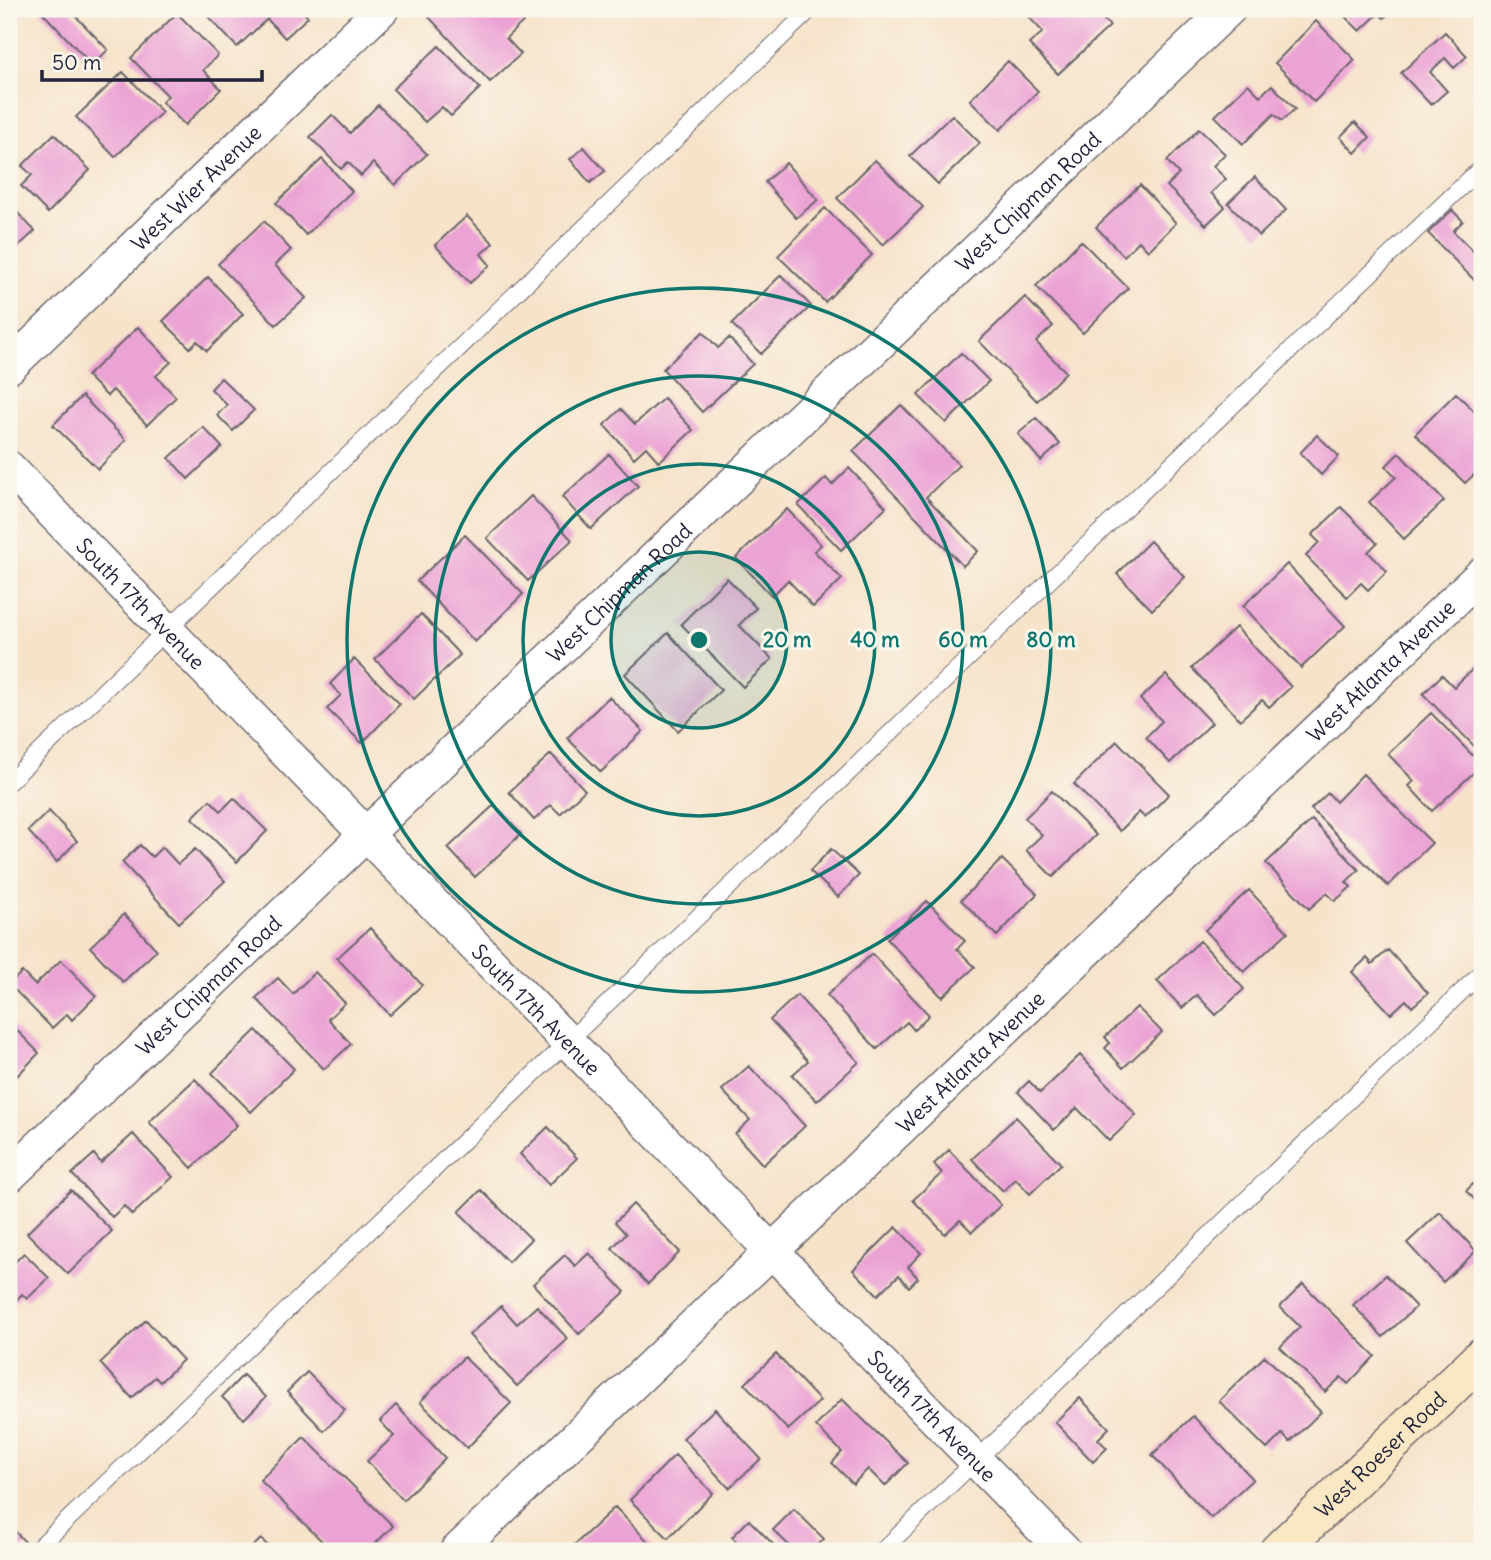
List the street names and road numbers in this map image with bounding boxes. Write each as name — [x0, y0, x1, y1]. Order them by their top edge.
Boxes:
street label: West Wier Avenue — [125, 119, 267, 256]
street label: West Chipman Road — [950, 126, 1106, 277]
street label: West Chipman Road — [541, 517, 697, 668]
street label: South 17th Avenue — [71, 532, 211, 675]
street label: West Atlanta Avenue — [1301, 594, 1460, 748]
street label: West Chipman Road — [130, 910, 287, 1061]
street label: South 17th Avenue — [466, 938, 607, 1081]
street label: West Atlanta Avenue — [890, 985, 1050, 1139]
street label: South 17th Avenue — [862, 1344, 1002, 1487]
street label: West Roeser Road — [1309, 1385, 1451, 1523]

